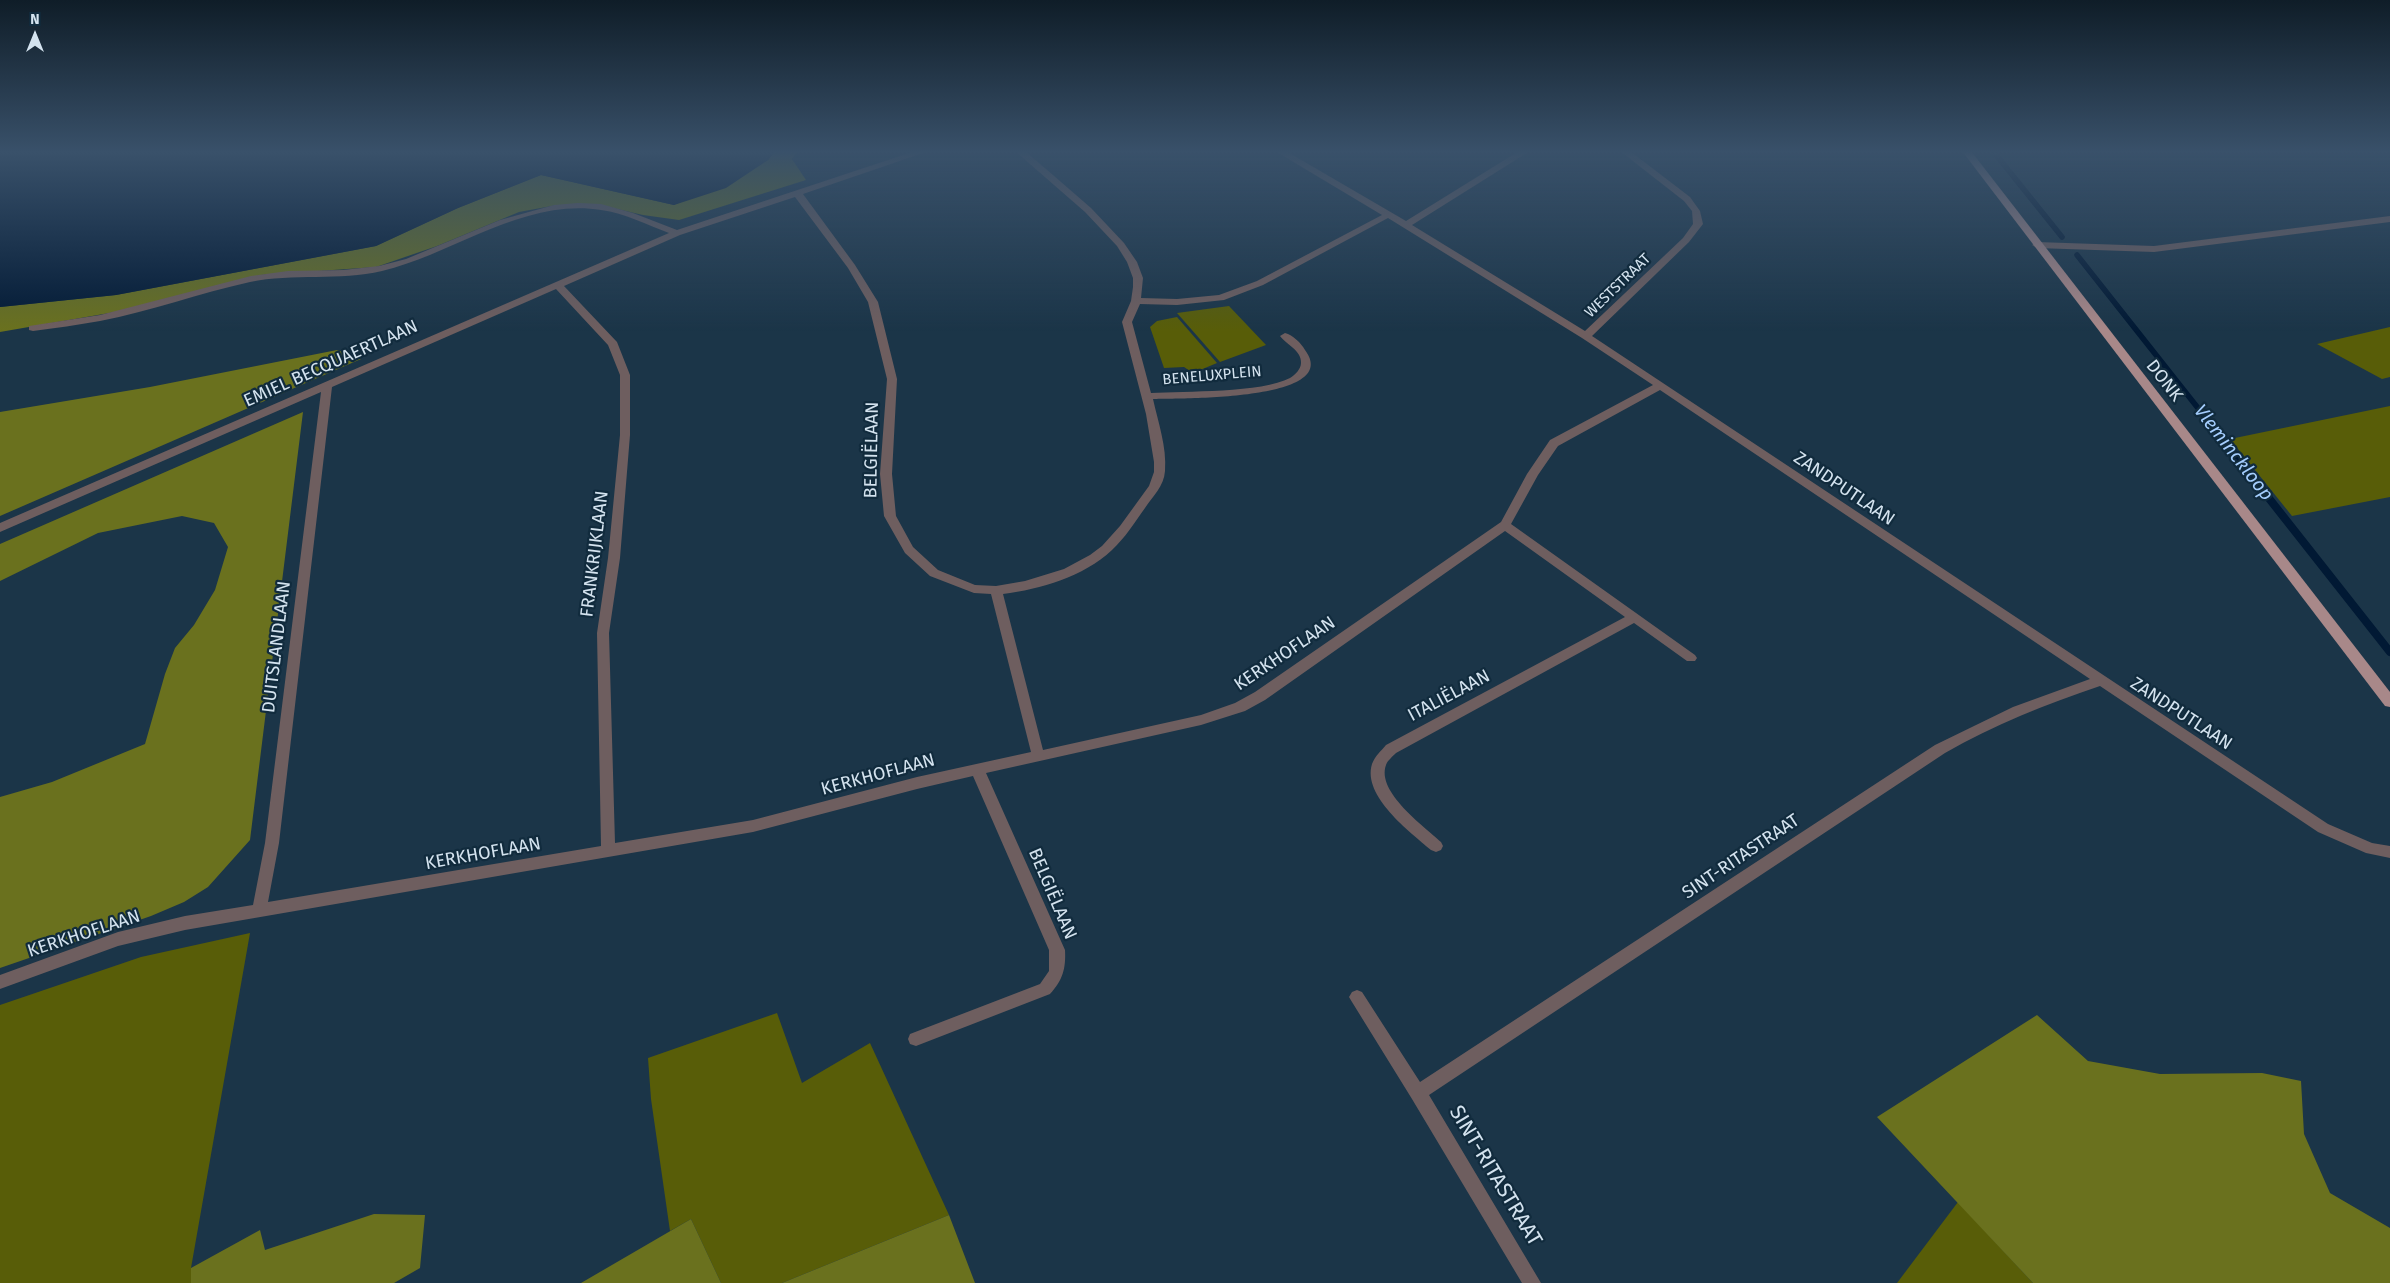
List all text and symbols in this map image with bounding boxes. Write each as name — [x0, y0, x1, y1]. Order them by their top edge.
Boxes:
north arrow — [10, 10, 60, 60]
text: N — [30, 11, 40, 28]
street label: WESTSTRAAT — [1581, 250, 1655, 322]
street label: EMIEL BECQUAERTLAAN — [241, 316, 421, 412]
street label: DONK — [2141, 356, 2187, 406]
street label: BENELUXPLEIN — [1162, 363, 1262, 389]
water label: Vleminckloop — [2188, 400, 2278, 506]
street label: BELGIËLAAN — [860, 401, 884, 499]
street label: ZANDPUTLAAN — [1789, 447, 1899, 531]
street label: FRANKRIJKLAAN — [577, 490, 613, 618]
street label: DUITSLANDLAAN — [258, 580, 296, 714]
street label: KERKHOFLAAN — [1230, 612, 1340, 696]
street label: ITALIËLAAN — [1404, 665, 1494, 727]
street label: ZANDPUTLAAN — [2126, 673, 2236, 755]
street label: KERKHOFLAAN — [819, 749, 937, 801]
street label: SINT-RITASTRAAT — [1678, 810, 1804, 904]
street label: KERKHOFLAAN — [423, 833, 543, 875]
street label: BELGIËLAAN — [1023, 845, 1081, 943]
street label: KERKHOFLAAN — [25, 906, 143, 962]
street label: SINT-RITASTRAAT — [1443, 1101, 1547, 1251]

